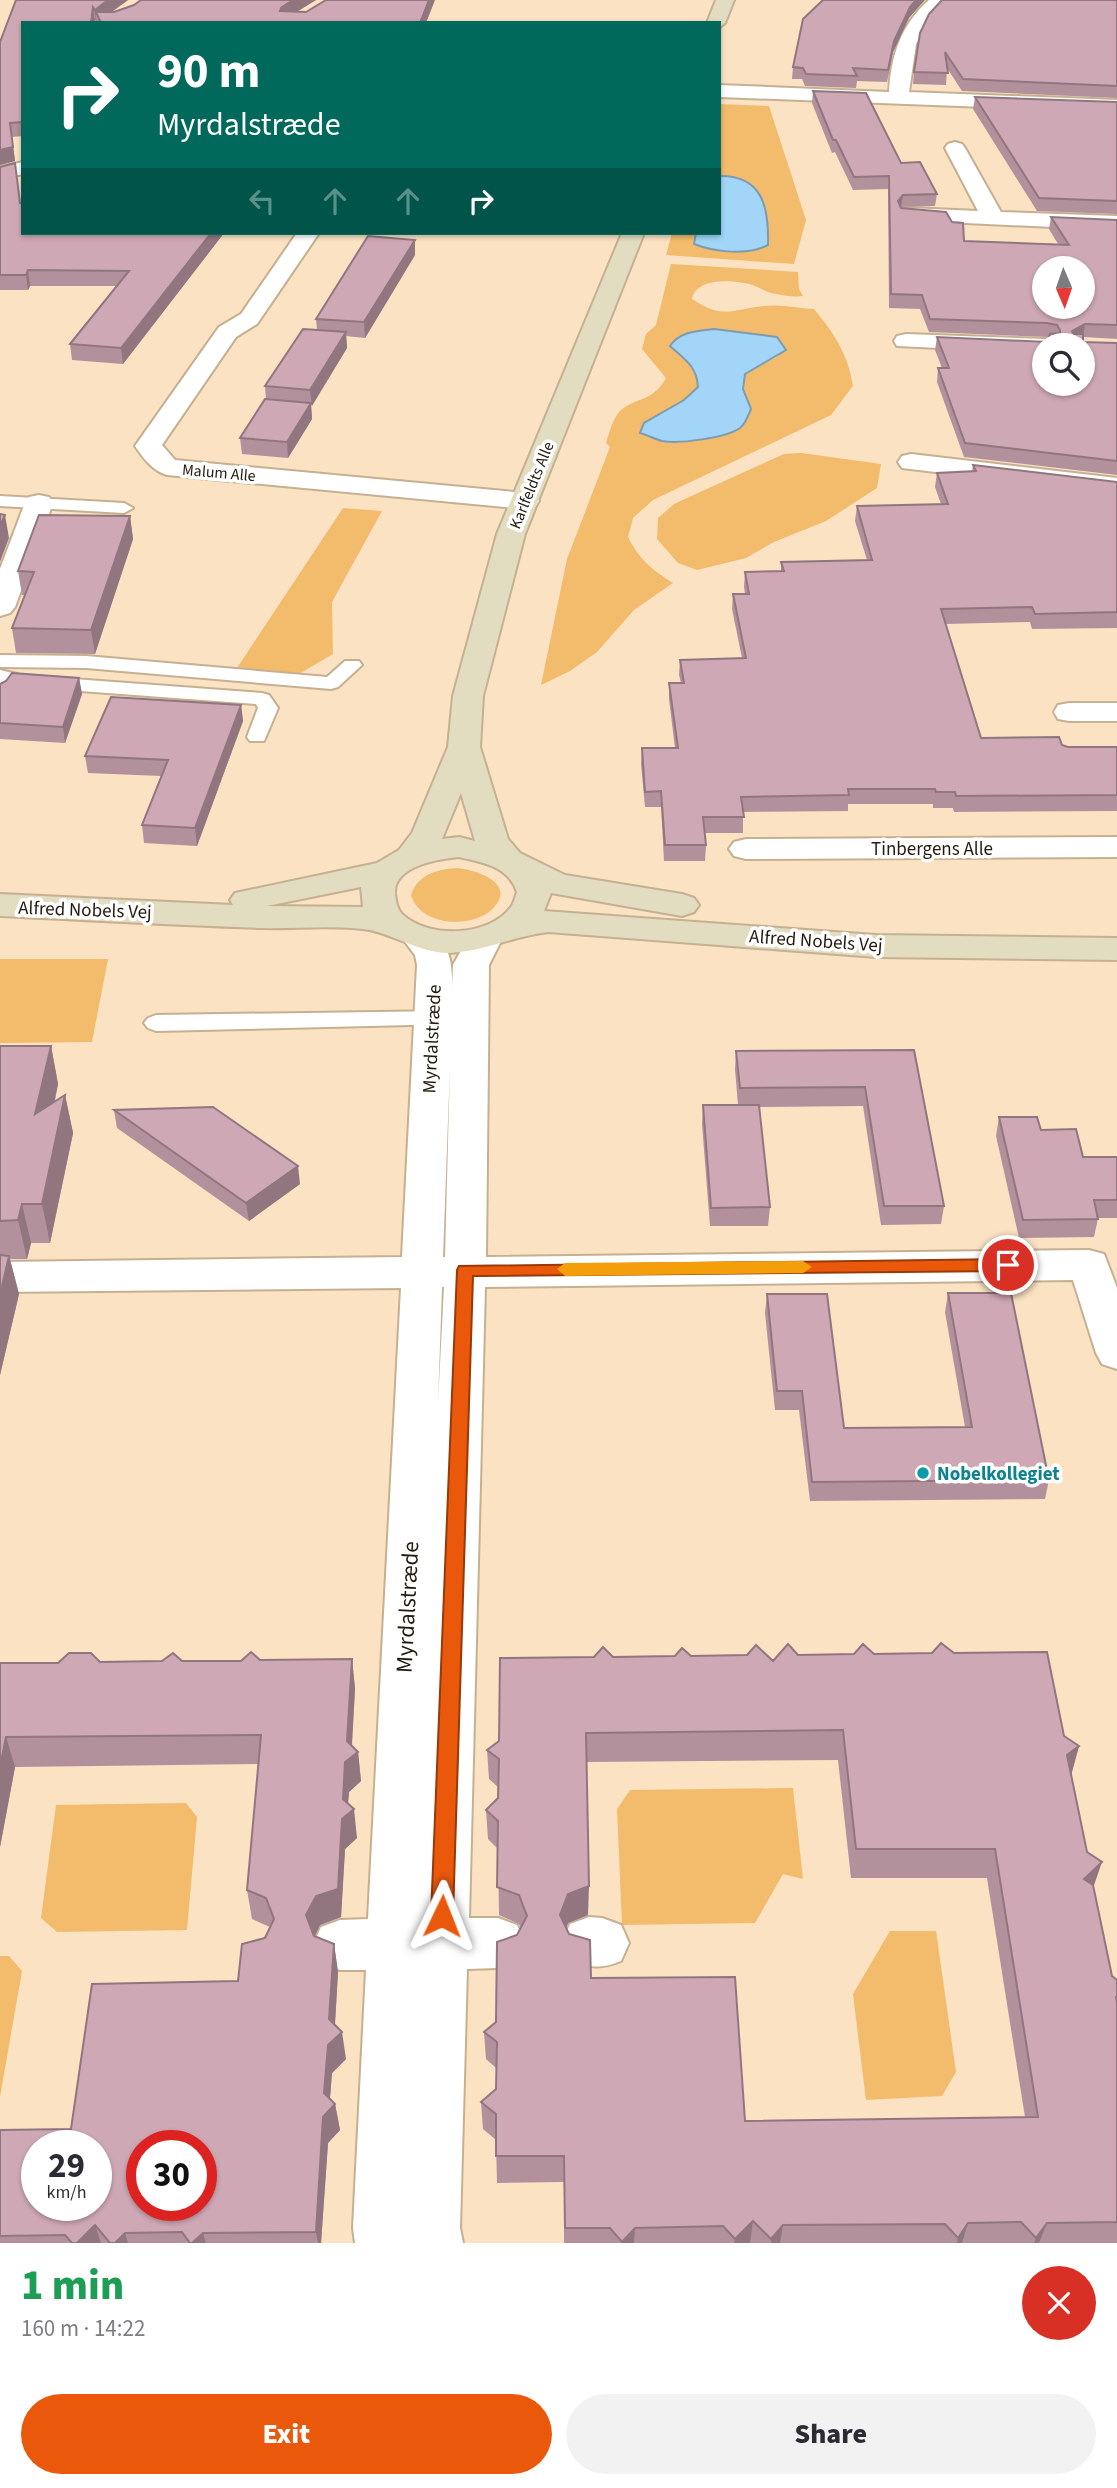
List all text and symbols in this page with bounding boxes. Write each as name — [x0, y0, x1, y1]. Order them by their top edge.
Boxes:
text: 90 m — [157, 37, 261, 107]
icon: right — [42, 49, 133, 140]
text: Myrdalstræde — [157, 102, 341, 148]
icon: left — [243, 182, 281, 220]
icon: ahead — [316, 182, 354, 220]
icon: ahead — [389, 182, 427, 220]
icon: right — [462, 182, 500, 220]
north arrow — [1032, 256, 1096, 318]
map controls — [1032, 256, 1095, 396]
button: search — [1032, 333, 1095, 396]
street label: Karlfeldts Alle — [504, 438, 559, 532]
street label: Malum Alle — [181, 459, 257, 487]
street label: Tinbergens Alle — [871, 836, 993, 863]
street label: Alfred Nobels Vej — [18, 895, 152, 926]
street label: Alfred Nobels Vej — [748, 923, 883, 960]
street label: Myrdalstræde — [416, 984, 449, 1094]
pin — [978, 1235, 1038, 1295]
icon: arrive — [989, 1246, 1027, 1284]
place label: Nobelkollegiet — [937, 1461, 1060, 1488]
marker: Nobelkollegiet — [915, 1465, 931, 1481]
street label: Myrdalstræde — [388, 1540, 427, 1674]
position arrow — [405, 1879, 479, 1953]
speed limit sign: 30 — [126, 2130, 217, 2221]
text: 29 — [48, 2141, 85, 2191]
text: km/h — [47, 2180, 86, 2205]
text: 1 min — [21, 2256, 124, 2316]
button: close — [1022, 2266, 1096, 2340]
text: 160 m · 14:22 — [21, 2312, 145, 2345]
button: Exit — [21, 2394, 552, 2474]
button: Share — [566, 2394, 1096, 2474]

